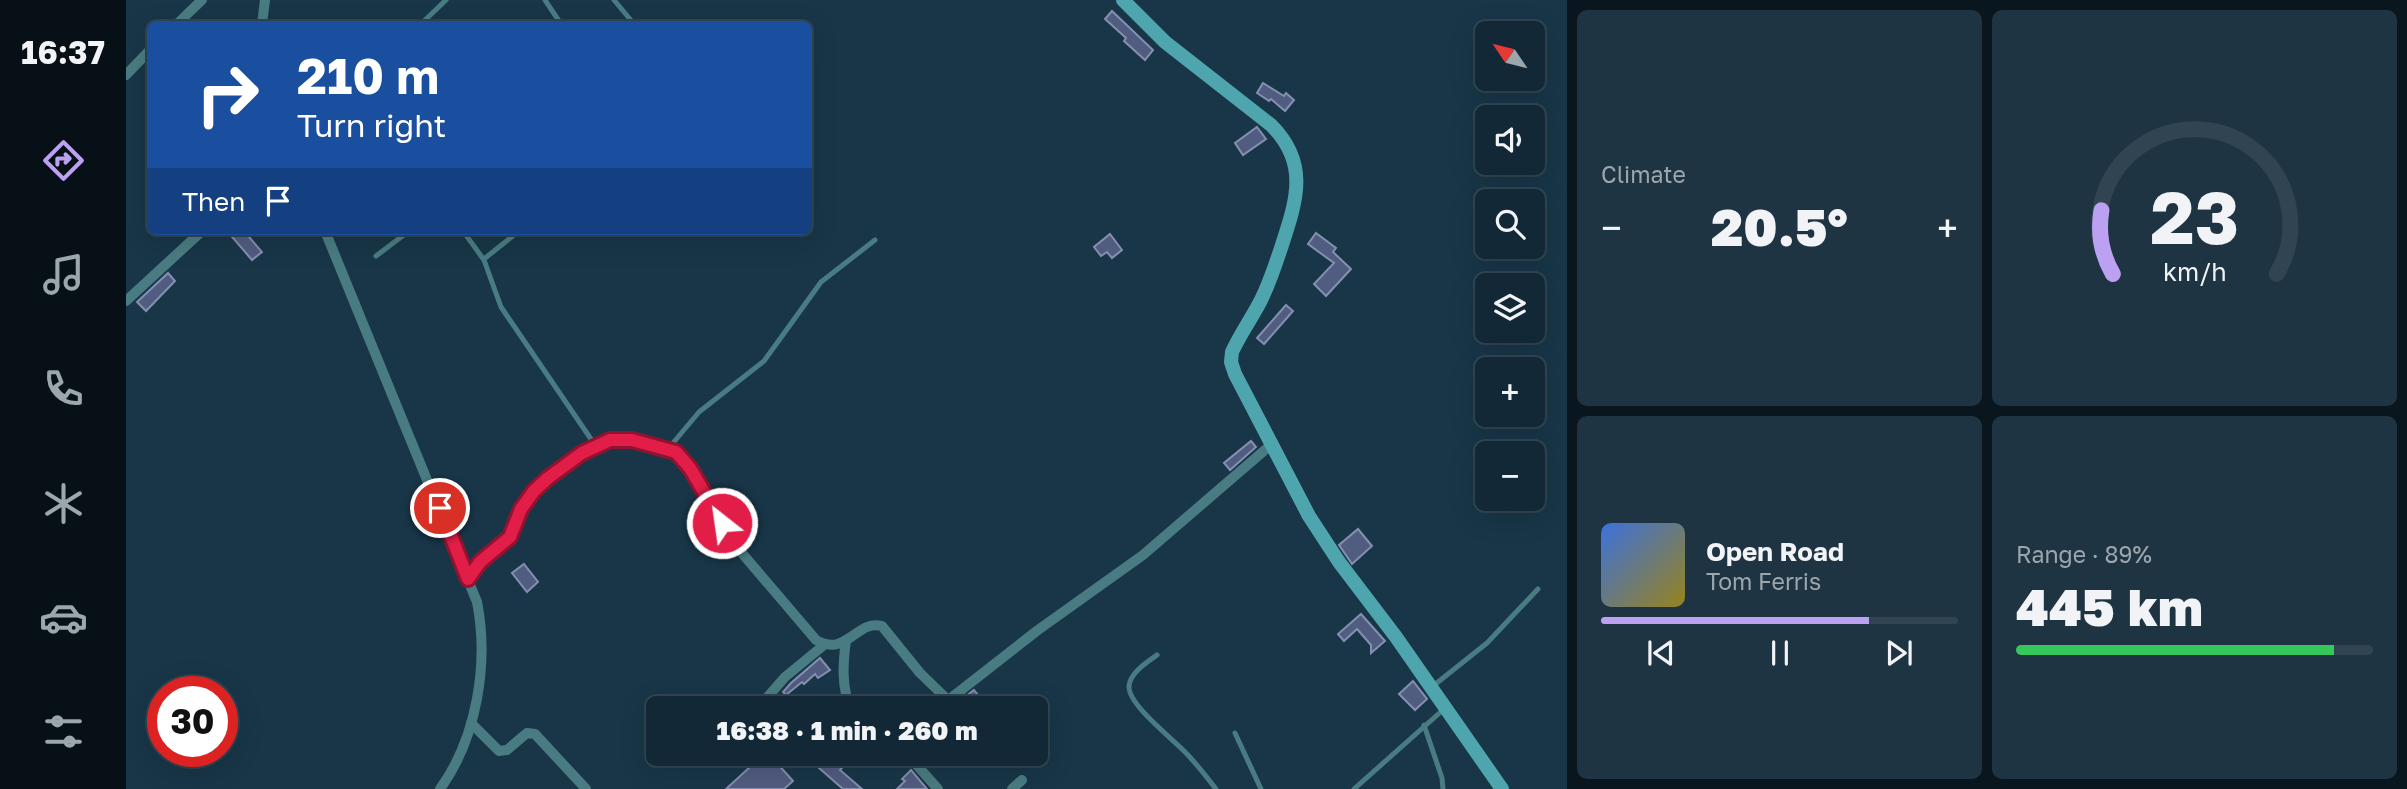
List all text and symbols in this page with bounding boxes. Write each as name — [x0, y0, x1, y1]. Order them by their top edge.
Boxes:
north arrow — [1475, 21, 1545, 91]
map controls — [1475, 21, 1545, 511]
text: 16:37 — [21, 33, 105, 71]
text: 210 m — [297, 46, 439, 105]
icon: right — [182, 49, 273, 140]
button: sound — [1475, 105, 1545, 175]
text: Turn right — [297, 106, 446, 144]
icon: directions — [39, 136, 88, 185]
text: Climate — [1601, 160, 1686, 188]
text: 23 — [2150, 173, 2239, 260]
icon: arrive — [259, 182, 297, 220]
text: Then — [182, 186, 245, 217]
button: search — [1475, 189, 1545, 259]
text: 20.5° — [1711, 195, 1848, 257]
text: − — [1601, 205, 1622, 250]
text: + — [1937, 205, 1958, 250]
icon: music — [39, 250, 88, 299]
text: km/h — [2163, 256, 2226, 287]
button: layers — [1475, 273, 1545, 343]
button: + — [1475, 357, 1545, 427]
icon: phone — [39, 364, 88, 413]
button: − — [1475, 441, 1545, 511]
pin — [410, 478, 470, 538]
icon: climate — [39, 479, 88, 528]
position arrow — [685, 486, 759, 560]
icon: arrive — [421, 489, 459, 527]
text: Open Road — [1706, 536, 1844, 567]
text: Range · 89% — [2016, 540, 2152, 568]
text: Tom Ferris — [1706, 567, 1821, 595]
text: 445 km — [2016, 575, 2203, 637]
icon: car — [39, 593, 88, 642]
icon: previous — [1642, 634, 1680, 672]
icon: pause — [1761, 634, 1799, 672]
icon: next — [1880, 634, 1918, 672]
speed limit sign: 30 — [147, 676, 238, 767]
icon: filters — [39, 707, 88, 756]
text: 16:38 · 1 min · 260 m — [716, 715, 978, 746]

